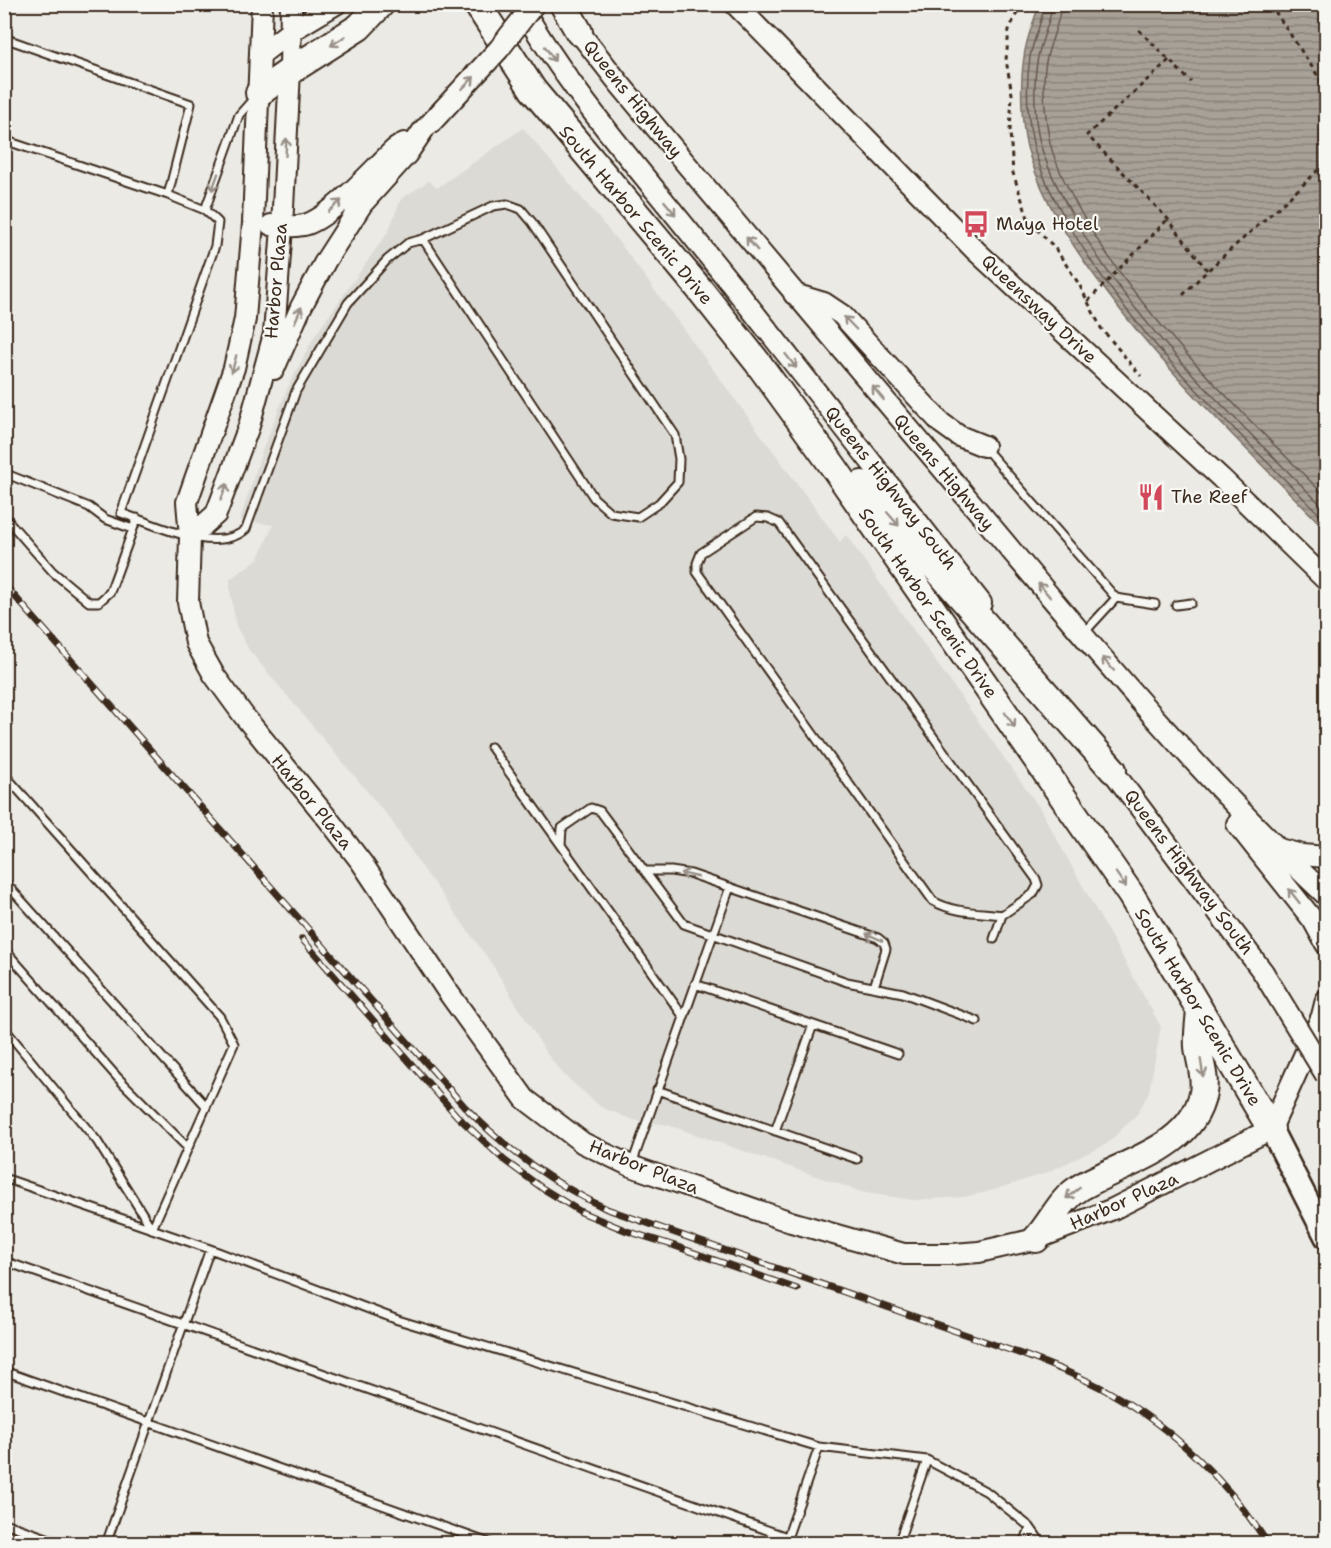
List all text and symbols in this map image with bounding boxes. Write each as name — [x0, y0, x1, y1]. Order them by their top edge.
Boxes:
one-way arrow — [331, 35, 347, 47]
street label: Queens Highway — [578, 35, 688, 163]
one-way arrow — [544, 46, 556, 62]
one-way arrow — [461, 76, 476, 91]
street label: South Harbor Scenic Drive — [554, 120, 718, 310]
one-way arrow — [280, 138, 291, 158]
one-way arrow — [209, 172, 220, 190]
one-way arrow — [327, 199, 342, 213]
one-way arrow — [664, 200, 677, 216]
bus stop icon: Maya Hotel — [961, 209, 991, 239]
place label: Maya Hotel — [996, 212, 1099, 236]
street label: Harbor Plaza — [259, 222, 293, 340]
one-way arrow — [746, 236, 759, 252]
street label: Queensway Drive — [976, 249, 1102, 369]
one-way arrow — [293, 306, 305, 324]
one-way arrow — [843, 315, 857, 330]
one-way arrow — [785, 353, 798, 369]
one-way arrow — [228, 354, 239, 373]
one-way arrow — [871, 385, 884, 401]
street label: Queens Highway South — [820, 401, 962, 575]
street label: Queens Highway — [888, 409, 1000, 535]
restaurant icon: The Reef — [1136, 482, 1166, 512]
one-way arrow — [219, 483, 230, 501]
place label: The Reef — [1171, 485, 1248, 509]
street label: South Harbor Scenic Drive — [853, 503, 1003, 703]
one-way arrow — [885, 510, 899, 526]
one-way arrow — [1037, 583, 1051, 598]
one-way arrow — [1101, 657, 1115, 672]
one-way arrow — [1004, 711, 1016, 728]
street label: Harbor Plaza — [266, 749, 358, 855]
street label: Queens Highway South — [1119, 784, 1259, 960]
one-way arrow — [680, 868, 699, 880]
one-way arrow — [1115, 871, 1127, 887]
one-way arrow — [1288, 888, 1301, 904]
street label: South Harbor Scenic Drive — [1129, 903, 1267, 1111]
one-way arrow — [865, 931, 883, 943]
one-way arrow — [1197, 1058, 1208, 1078]
street label: Harbor Plaza — [586, 1134, 702, 1200]
street label: Harbor Plaza — [1066, 1166, 1182, 1236]
one-way arrow — [1065, 1187, 1081, 1200]

